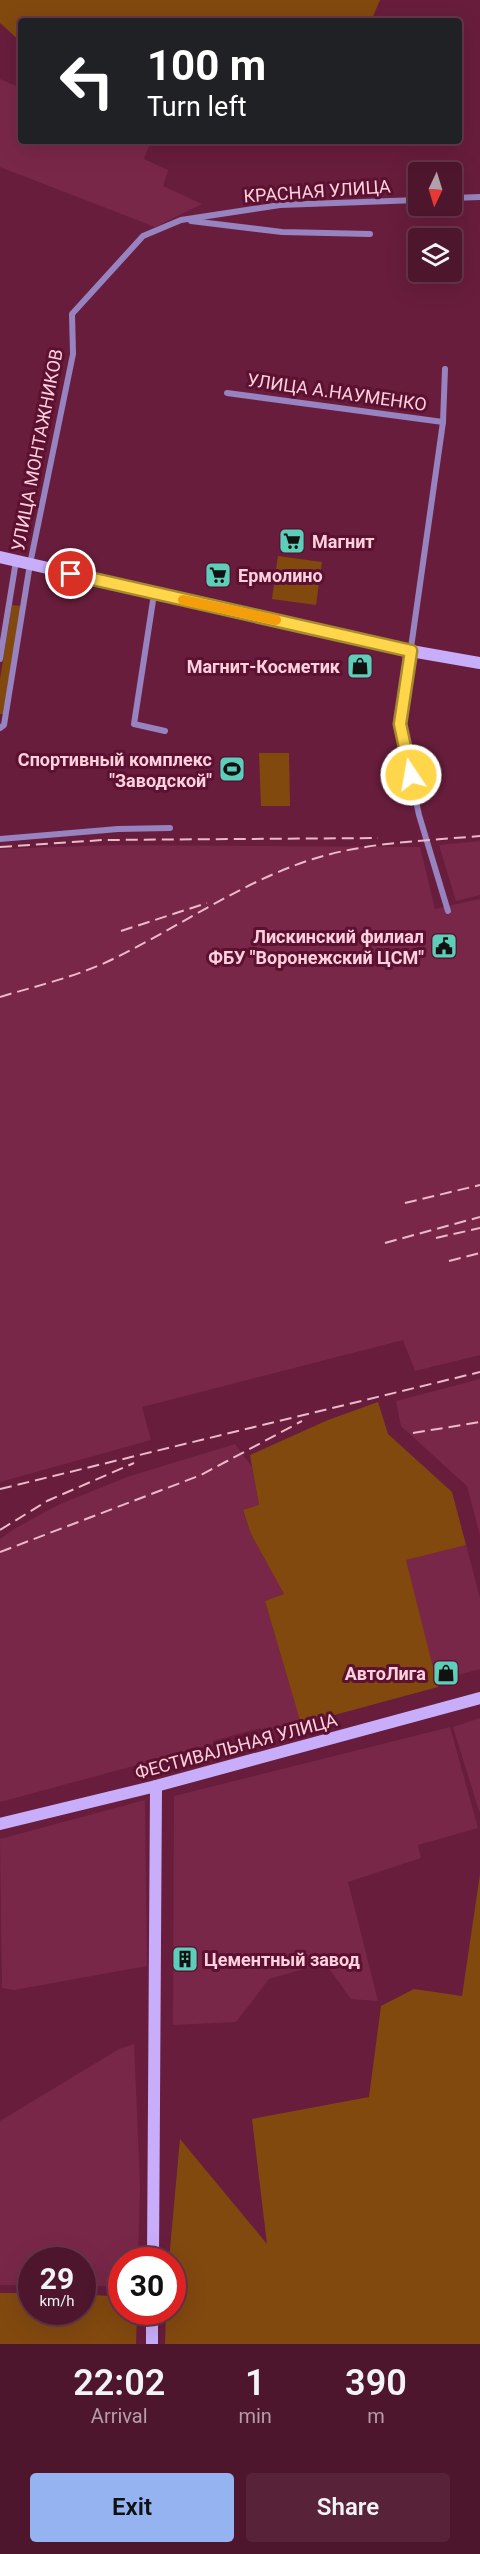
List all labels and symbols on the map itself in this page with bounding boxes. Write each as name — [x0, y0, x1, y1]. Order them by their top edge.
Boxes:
north arrow — [408, 162, 462, 216]
street label: КРАСНАЯ УЛИЦА — [243, 175, 391, 207]
street label: УЛИЦА МОНТАЖНИКОВ — [7, 347, 67, 553]
street label: УЛИЦА А.НАУМЕНКО — [246, 369, 428, 415]
supermarket icon: Магнит — [277, 526, 307, 556]
place label: Магнит — [312, 531, 375, 552]
pin — [45, 548, 96, 599]
supermarket icon: Ермолино — [203, 560, 233, 590]
place label: Ермолино — [238, 565, 323, 586]
shop icon: Магнит-Косметик — [345, 651, 375, 681]
place label: Магнит-Косметик — [187, 656, 341, 677]
position arrow — [379, 743, 443, 807]
place label: Спортивный комплекс "Заводской" — [18, 749, 212, 791]
sports icon: Спортивный комплекс "Заводской" — [217, 754, 247, 784]
place label: Лискинский филиал ФБУ "Воронежский ЦСМ" — [208, 926, 424, 968]
public building icon: Лискинский филиал ФБУ "Воронежский ЦСМ" — [429, 931, 459, 961]
shop icon: АвтоЛига — [431, 1658, 461, 1688]
place label: АвтоЛига — [345, 1663, 426, 1684]
street label: ФЕСТИВАЛЬНАЯ УЛИЦА — [133, 1709, 340, 1783]
building icon: Цементный завод — [170, 1944, 200, 1974]
place label: Цементный завод — [204, 1949, 360, 1970]
speed limit sign: 30 — [108, 2247, 186, 2325]

